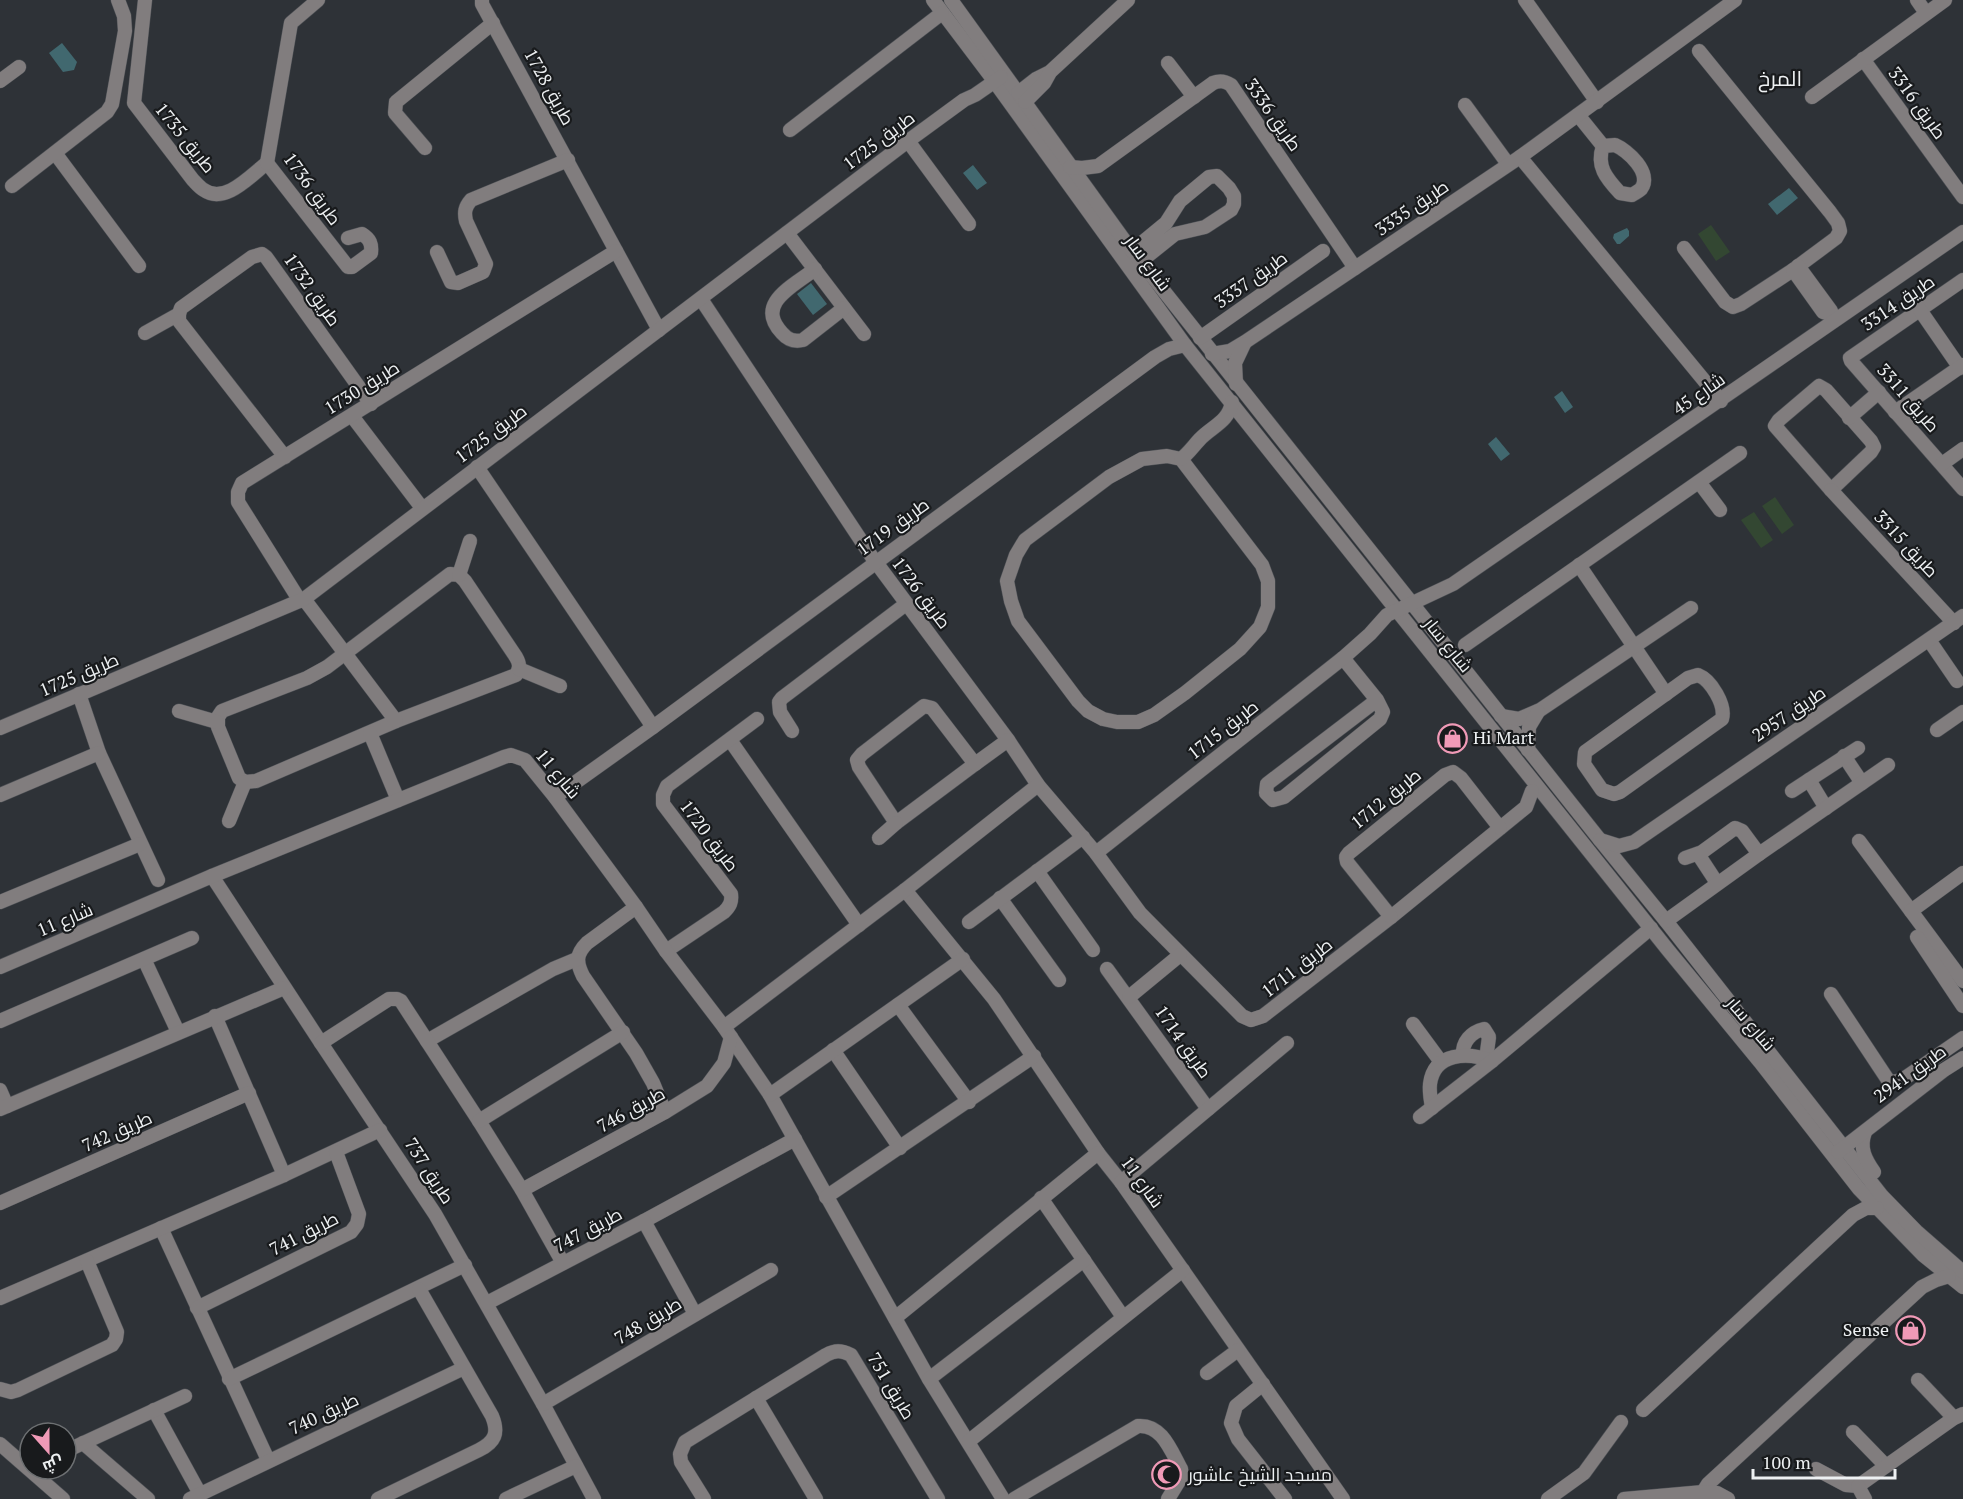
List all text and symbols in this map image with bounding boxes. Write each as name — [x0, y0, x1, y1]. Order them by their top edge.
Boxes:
street label: طريق 1728 — [518, 44, 581, 130]
street label: طريق 3316 — [1883, 61, 1952, 144]
district label: المرخ — [1758, 64, 1802, 93]
street label: طريق 3336 — [1239, 73, 1308, 156]
street label: طريق 1735 — [149, 97, 222, 178]
street label: طريق 1725 — [838, 105, 920, 176]
street label: طريق 1736 — [278, 147, 347, 230]
street label: طريق 3335 — [1370, 174, 1453, 241]
street label: شارع سار — [1119, 229, 1177, 296]
street label: طريق 3337 — [1209, 245, 1292, 314]
street label: طريق 1732 — [278, 248, 347, 331]
street label: طريق 3314 — [1856, 269, 1939, 336]
street label: طريق 1730 — [320, 355, 404, 420]
street label: طريق 3311 — [1871, 358, 1945, 438]
street label: شارع 45 — [1668, 367, 1730, 421]
street label: طريق 1725 — [450, 398, 532, 469]
street label: طريق 1719 — [851, 492, 934, 561]
street label: طريق 3315 — [1869, 504, 1944, 583]
street label: طريق 1726 — [886, 552, 957, 634]
street label: شارع سار — [1418, 611, 1478, 677]
street label: طريق 1725 — [35, 647, 122, 702]
street label: طريق 2957 — [1747, 680, 1830, 747]
street label: طريق 1715 — [1182, 694, 1263, 765]
shop icon: Hi Mart — [1436, 722, 1468, 754]
place label: Hi Mart — [1473, 725, 1535, 749]
street label: شارع 11 — [530, 743, 587, 804]
street label: طريق 1712 — [1345, 762, 1426, 835]
street label: طريق 1720 — [674, 795, 745, 877]
street label: شارع 11 — [33, 897, 97, 942]
street label: طريق 1711 — [1256, 932, 1337, 1003]
street label: شارع سار — [1721, 990, 1782, 1056]
street label: طريق 1714 — [1149, 1000, 1218, 1083]
street label: طريق 2941 — [1868, 1039, 1951, 1108]
street label: طريق 746 — [592, 1081, 669, 1139]
street label: طريق 742 — [78, 1105, 156, 1158]
street label: طريق 737 — [399, 1133, 460, 1209]
street label: شارع 11 — [1115, 1151, 1170, 1213]
street label: طريق 747 — [549, 1201, 626, 1258]
street label: طريق 741 — [265, 1206, 343, 1262]
street label: طريق 748 — [609, 1291, 686, 1350]
shop icon: Sense — [1894, 1314, 1926, 1346]
place label: Sense — [1843, 1317, 1889, 1341]
street label: طريق 751 — [862, 1347, 921, 1424]
street label: طريق 740 — [285, 1387, 363, 1441]
north arrow — [18, 1421, 78, 1481]
scale bar — [1753, 1442, 1896, 1480]
text: 100 m — [1762, 1450, 1811, 1474]
text: ش — [40, 1451, 67, 1479]
mosque icon: مسجد الشيخ عاشور — [1151, 1459, 1183, 1491]
place label: مسجد الشيخ عاشور — [1187, 1462, 1332, 1487]

